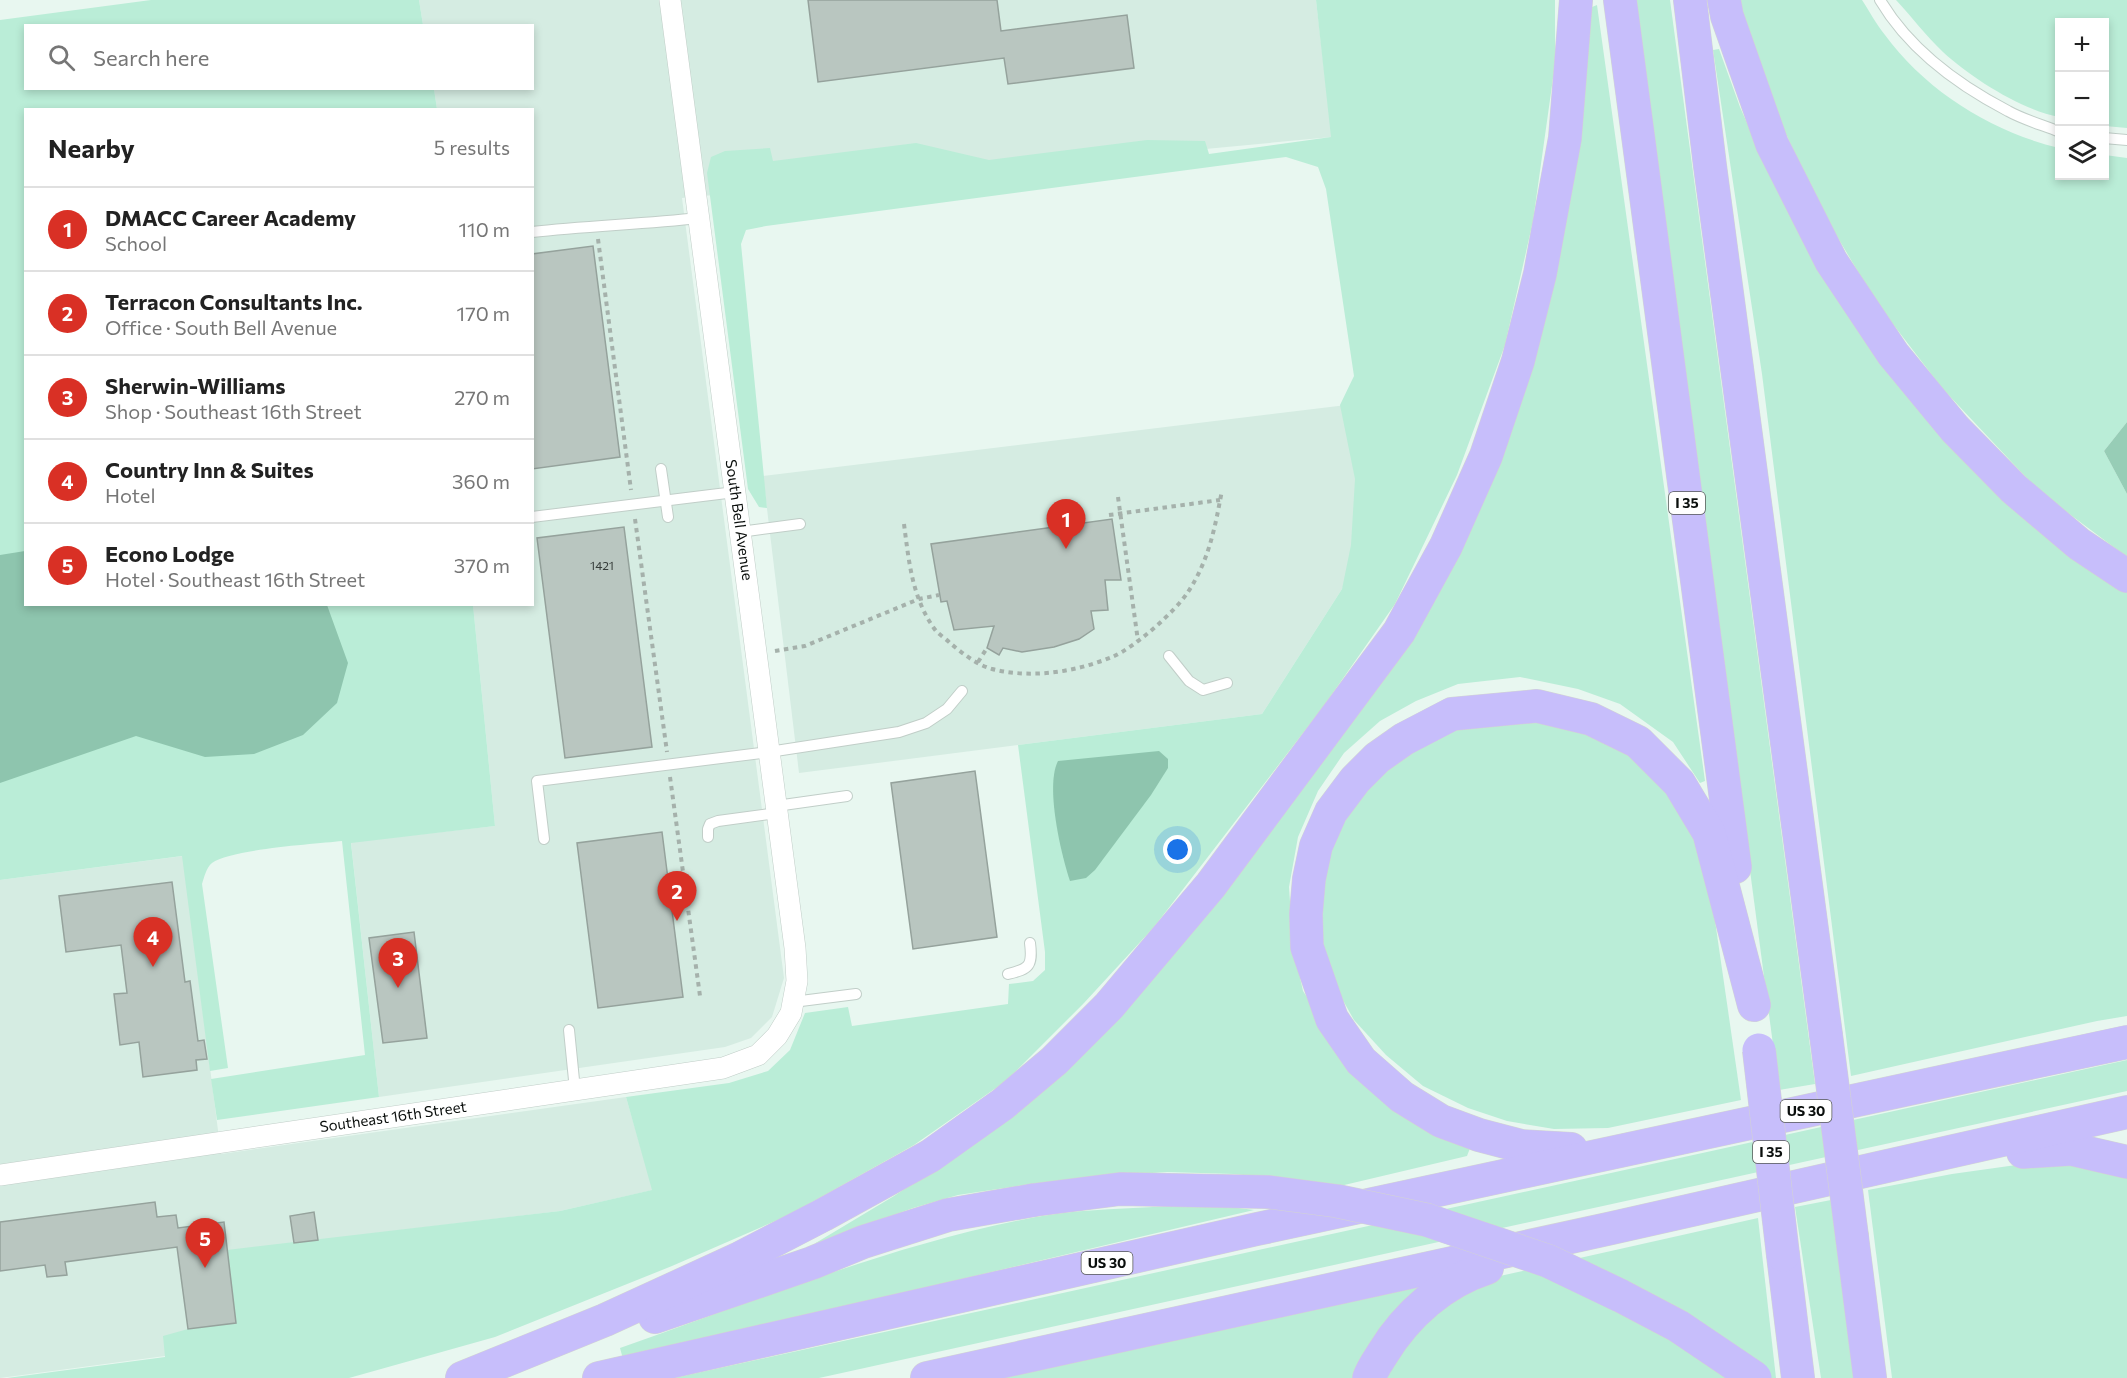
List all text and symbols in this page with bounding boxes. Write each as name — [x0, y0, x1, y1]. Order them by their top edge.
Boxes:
map controls — [2055, 18, 2109, 180]
button: + — [2055, 18, 2109, 72]
search box — [24, 24, 534, 90]
icon: search — [45, 41, 78, 74]
text: Search here — [93, 44, 209, 71]
button: − — [2055, 72, 2109, 126]
button: layers — [2055, 126, 2109, 180]
text: Nearby — [48, 132, 135, 163]
text: 5 results — [434, 135, 510, 159]
text: DMACC Career Academy — [105, 204, 356, 231]
text: 1 — [63, 217, 72, 241]
text: 110 m — [459, 217, 510, 241]
text: School — [105, 231, 167, 255]
text: Terracon Consultants Inc. — [105, 288, 363, 315]
text: 2 — [62, 301, 73, 325]
text: 170 m — [457, 301, 510, 325]
text: Office · South Bell Avenue — [105, 315, 337, 339]
text: Sherwin-Williams — [105, 372, 286, 399]
text: 3 — [62, 385, 73, 409]
text: 270 m — [454, 385, 510, 409]
text: Shop · Southeast 16th Street — [105, 399, 362, 423]
text: Country Inn & Suites — [105, 456, 314, 483]
street label: South Bell Avenue — [723, 458, 757, 582]
text: 4 — [61, 469, 74, 493]
text: 360 m — [452, 469, 510, 493]
text: Hotel — [105, 483, 155, 507]
road number: I 35 — [1669, 492, 1705, 514]
pin: 1 — [1046, 500, 1086, 549]
text: Econo Lodge — [105, 540, 234, 567]
text: 5 — [62, 553, 73, 577]
text: 370 m — [454, 553, 510, 577]
house number: 1421 — [590, 558, 614, 572]
text: Hotel · Southeast 16th Street — [105, 567, 365, 591]
your location — [1163, 835, 1192, 864]
pin: 2 — [658, 872, 696, 921]
pin: 4 — [134, 918, 172, 967]
pin: 3 — [378, 938, 418, 988]
street label: Southeast 16th Street — [318, 1097, 467, 1135]
road number: US 30 — [1780, 1100, 1832, 1122]
road number: I 35 — [1753, 1141, 1789, 1163]
pin: 5 — [186, 1218, 224, 1268]
road number: US 30 — [1082, 1252, 1132, 1274]

